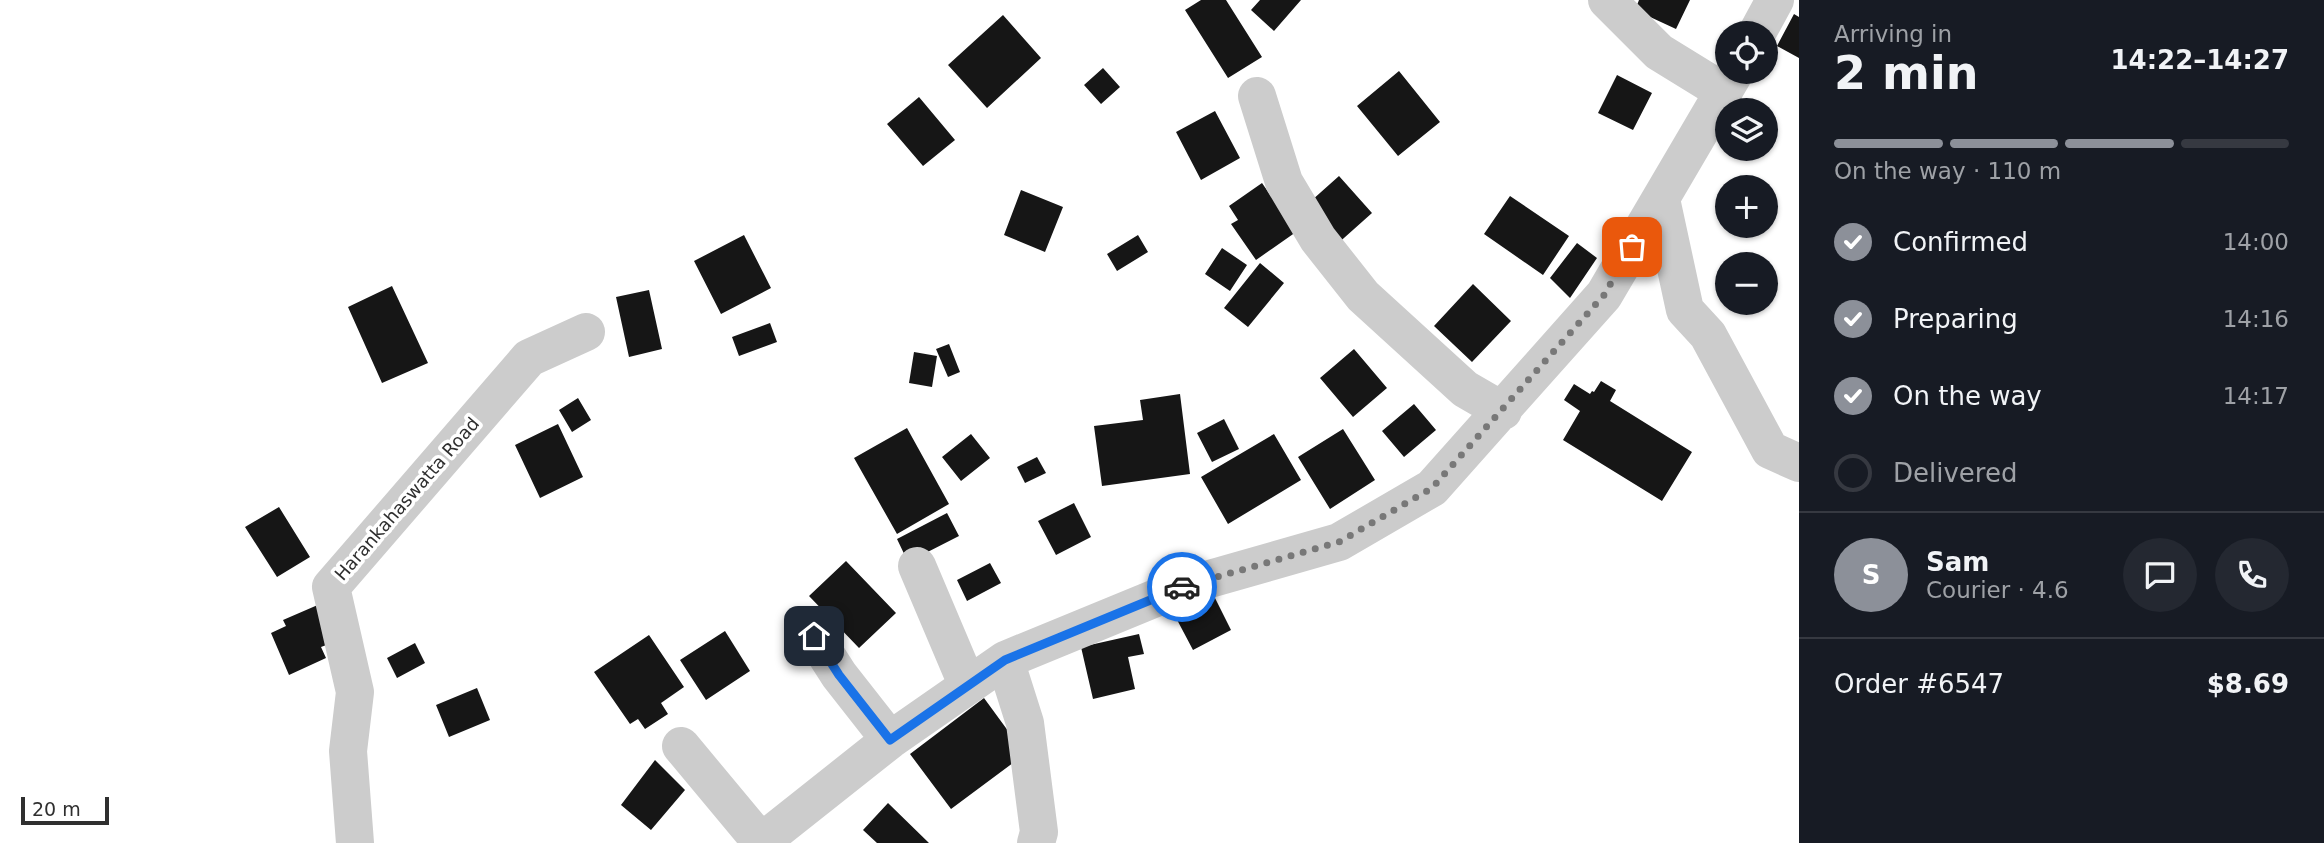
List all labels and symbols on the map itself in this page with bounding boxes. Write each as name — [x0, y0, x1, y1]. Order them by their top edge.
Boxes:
pin — [1602, 217, 1662, 277]
street label: Harankahaswatta Road — [330, 413, 483, 584]
courier — [1147, 552, 1217, 622]
pin — [784, 606, 844, 666]
scale bar — [21, 794, 108, 826]

